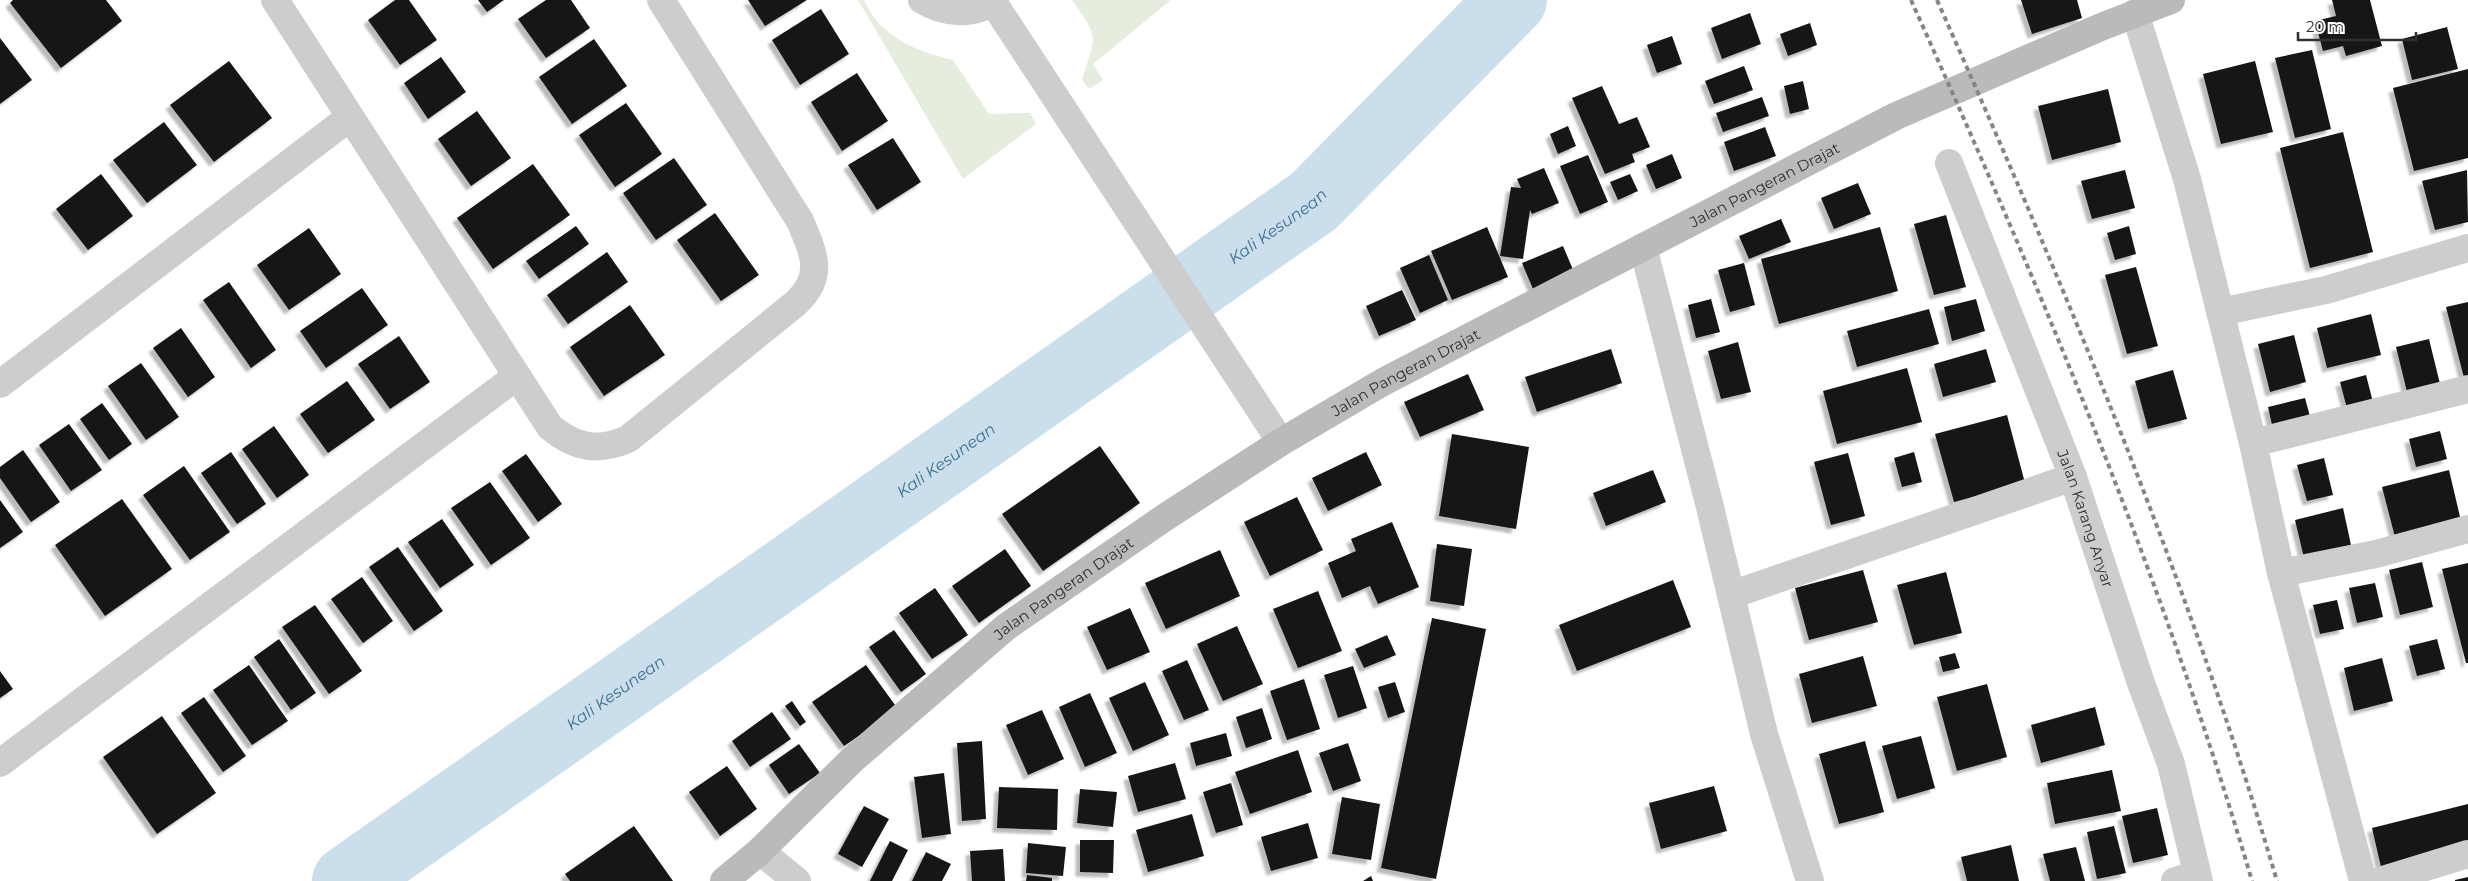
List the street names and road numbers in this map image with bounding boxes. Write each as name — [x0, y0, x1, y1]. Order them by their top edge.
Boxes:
street label: Jalan Pangeran Drajat — [1685, 138, 1842, 231]
street label: Jalan Pangeran Drajat — [1327, 324, 1483, 420]
street label: Jalan Karang Anyar — [2053, 446, 2118, 590]
street label: Jalan Pangeran Drajat — [989, 533, 1137, 644]

